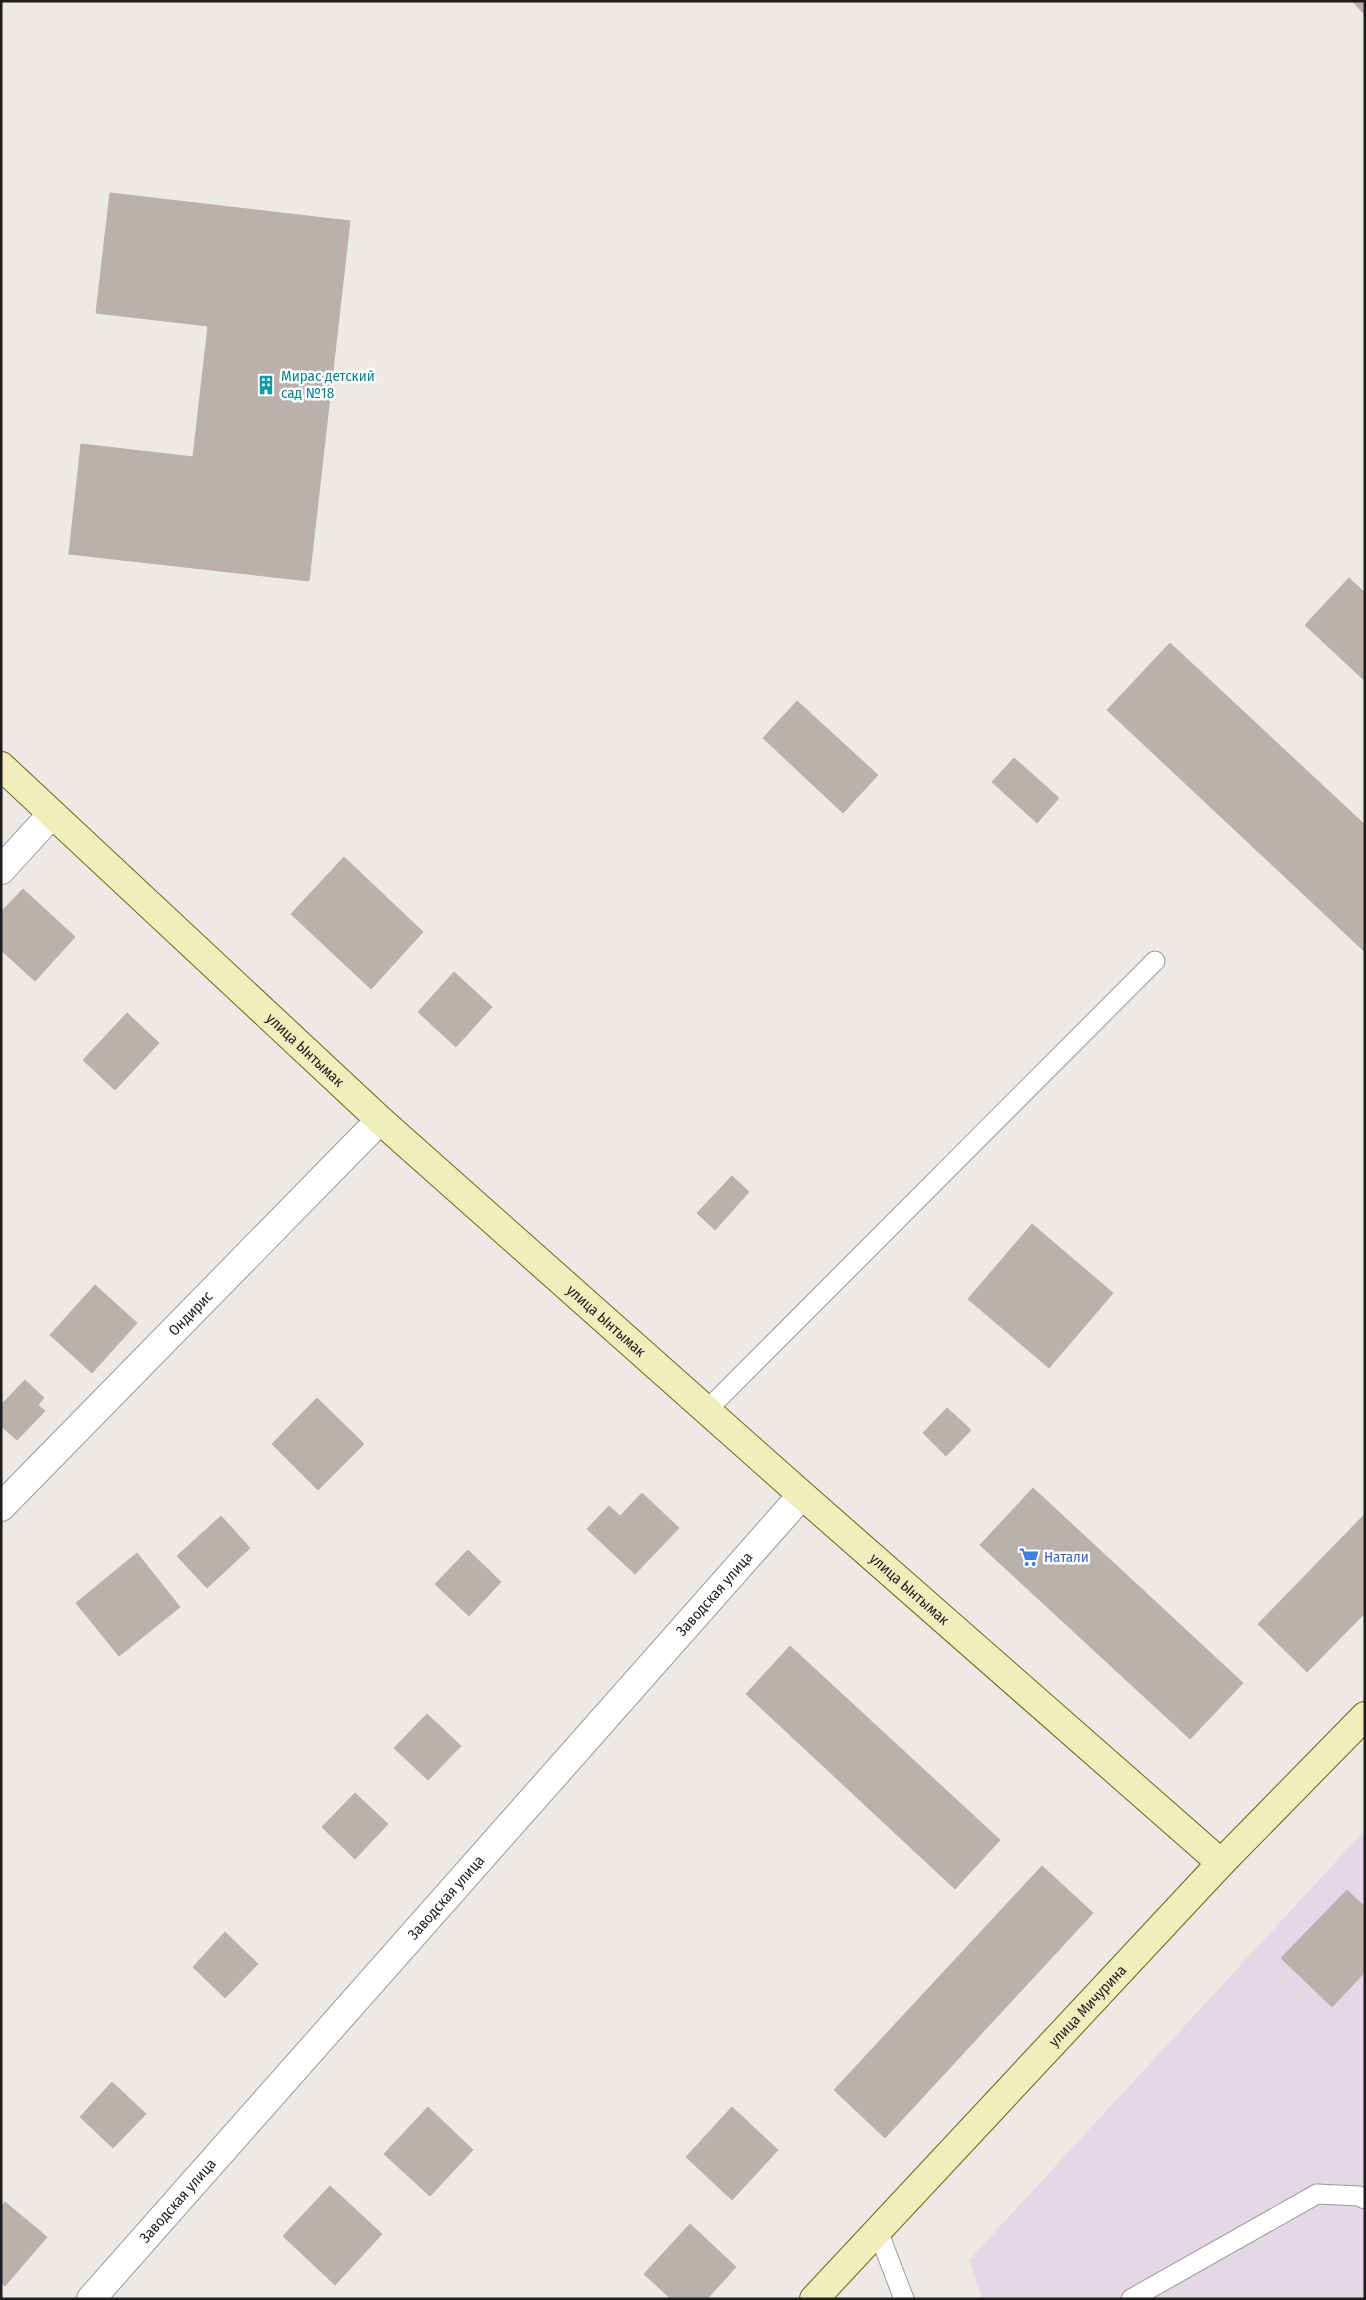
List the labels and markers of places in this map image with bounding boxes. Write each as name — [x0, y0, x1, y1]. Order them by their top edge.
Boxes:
place label: Мирас детский сад №18 — [281, 367, 375, 402]
building icon: Мирас детский сад №18 — [255, 374, 277, 396]
supermarket icon: Натали — [1018, 1546, 1040, 1568]
place label: Натали — [1044, 1548, 1089, 1566]

